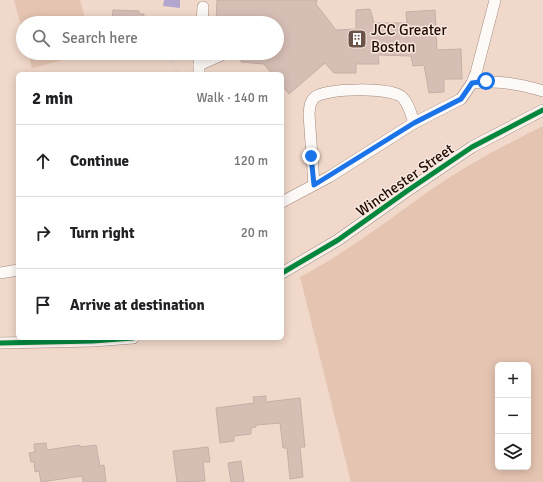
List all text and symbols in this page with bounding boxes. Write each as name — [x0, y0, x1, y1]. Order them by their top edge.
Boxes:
search box — [16, 16, 284, 60]
place label: JCC Greater Boston — [371, 21, 447, 56]
icon: search — [30, 27, 52, 49]
building icon: JCC Greater Boston — [346, 28, 368, 50]
text: Search here — [62, 29, 138, 47]
route start — [477, 72, 495, 90]
text: 2 min — [32, 88, 73, 109]
text: Walk · 140 m — [197, 90, 268, 106]
street label: Winchester Street — [353, 140, 457, 220]
route end — [302, 147, 320, 165]
icon: ahead — [32, 150, 54, 172]
text: Continue — [70, 152, 129, 170]
text: 120 m — [234, 153, 268, 169]
icon: right — [32, 222, 54, 244]
text: Turn right — [70, 224, 135, 242]
text: 20 m — [241, 225, 268, 241]
icon: arrive — [32, 294, 54, 316]
text: Arrive at destination — [70, 296, 205, 314]
map controls — [495, 362, 531, 470]
button: + — [495, 362, 531, 398]
button: − — [495, 398, 531, 434]
button: layers — [495, 434, 531, 470]

